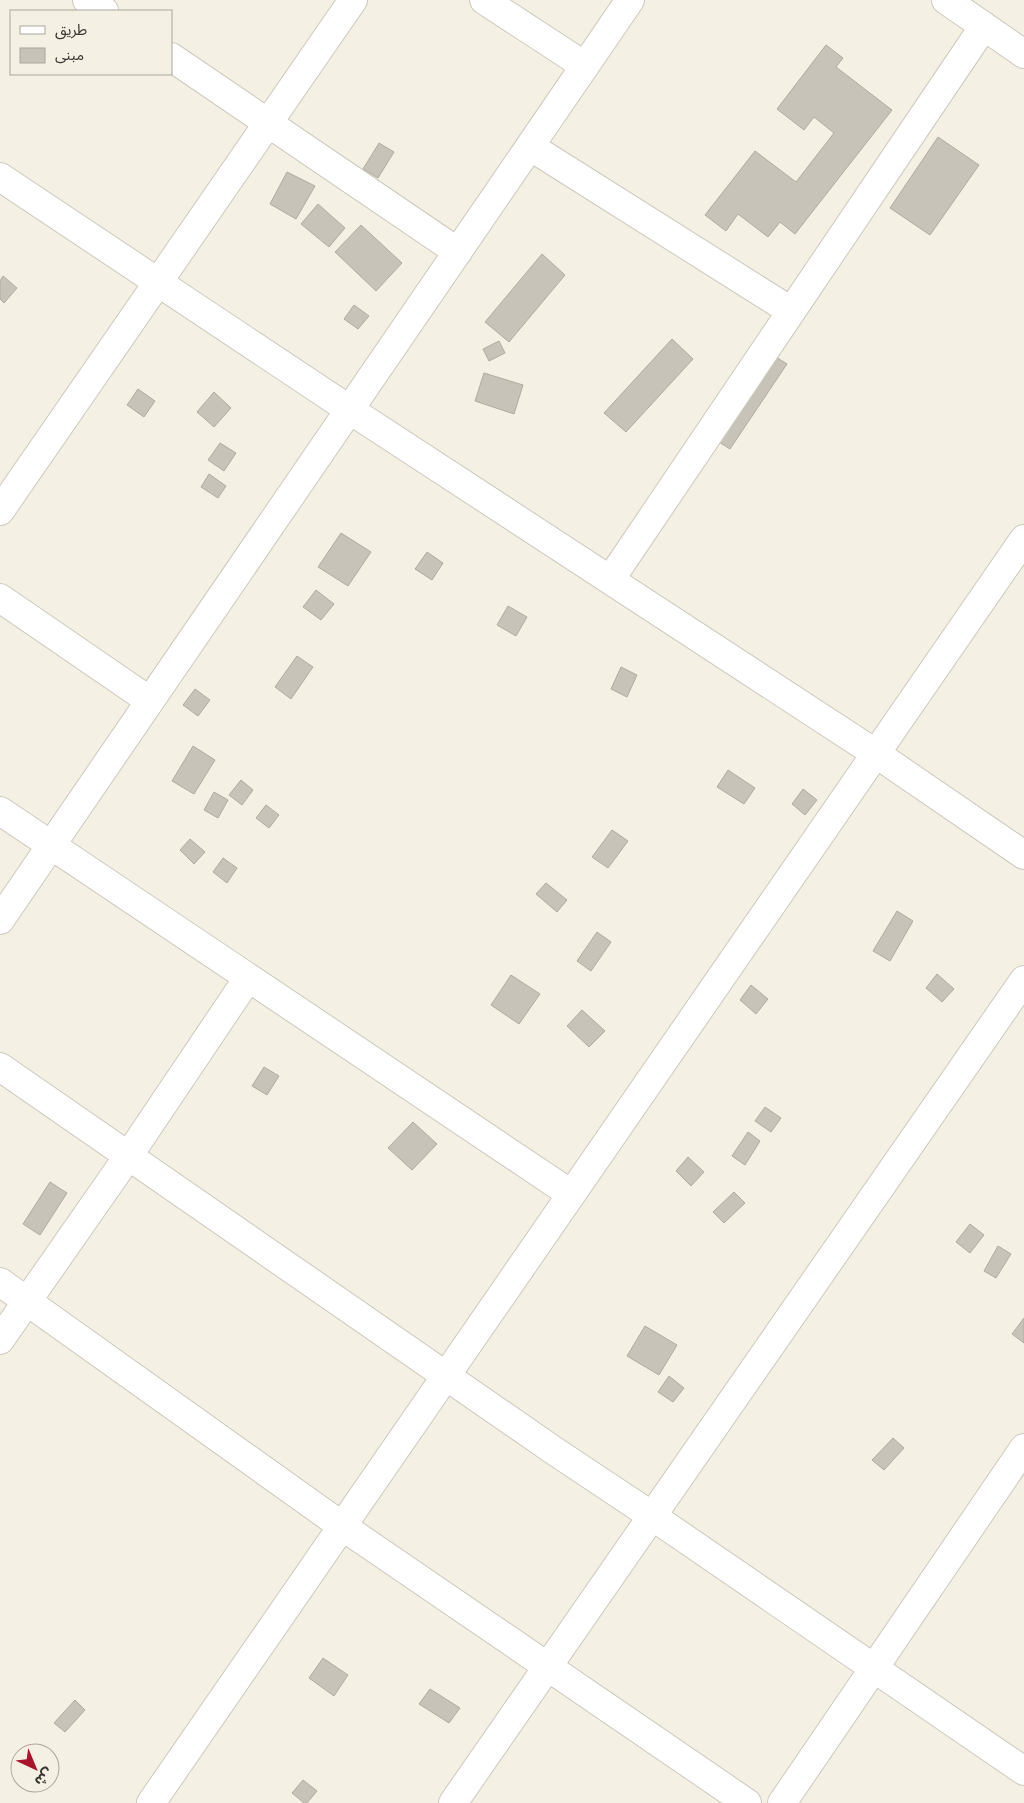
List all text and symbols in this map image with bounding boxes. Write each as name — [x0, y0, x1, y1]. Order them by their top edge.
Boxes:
legend — [10, 10, 172, 75]
text: طريق — [55, 20, 87, 40]
text: مبنى — [55, 45, 84, 64]
north arrow — [10, 1743, 60, 1793]
text: ش — [32, 1765, 57, 1790]

